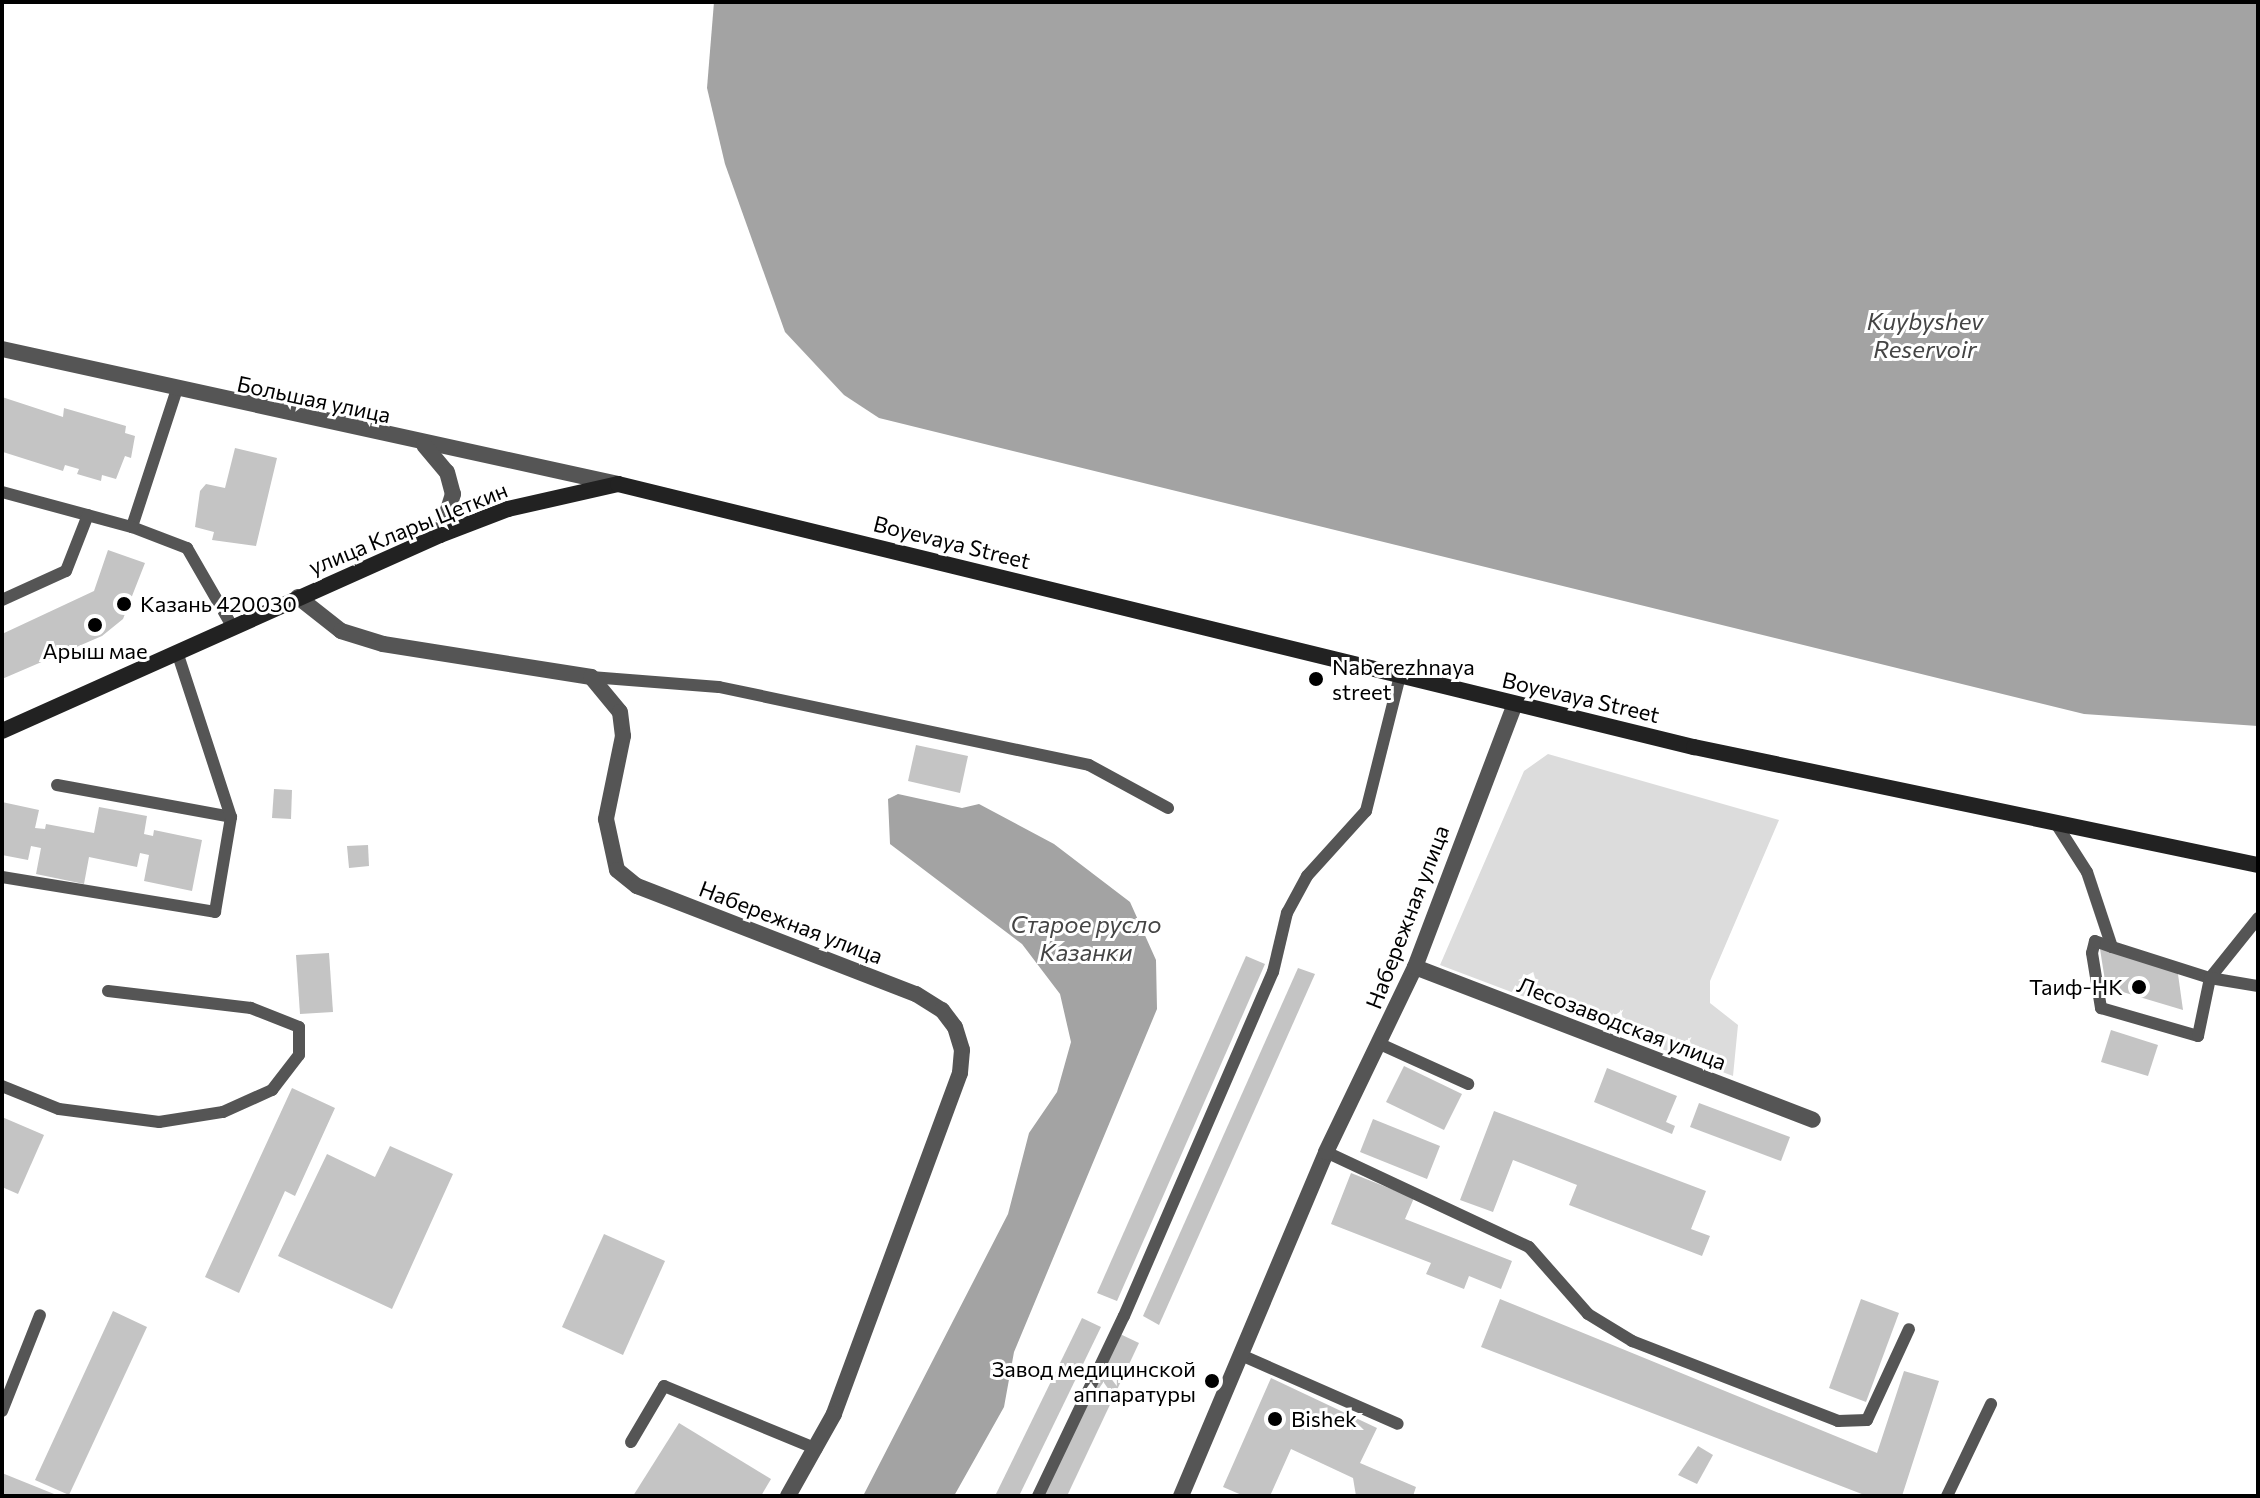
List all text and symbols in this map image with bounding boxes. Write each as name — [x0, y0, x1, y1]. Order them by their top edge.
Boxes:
water label: Kuybyshev Reservoir — [1867, 307, 1983, 363]
street label: Большая улица — [235, 370, 393, 428]
street label: улица Клары Цеткин — [305, 476, 511, 580]
street label: Boyevaya Street — [871, 510, 1033, 574]
place label: Казань 420030 — [140, 591, 297, 617]
marker: Казань 420030 — [115, 595, 133, 613]
marker: Арыш мае — [86, 616, 104, 634]
place label: Арыш мае — [42, 638, 148, 664]
place label: Naberezhnaya street — [1332, 653, 1475, 704]
street label: Boyevaya Street — [1500, 666, 1662, 728]
marker: Naberezhnaya street — [1307, 670, 1325, 688]
street label: Набережная улица — [1360, 821, 1454, 1013]
street label: Набережная улица — [695, 875, 887, 969]
water label: Старое русло Казанки — [1011, 910, 1161, 966]
street label: Лесозаводская улица — [1514, 971, 1730, 1075]
place label: Таиф-НК — [2029, 974, 2123, 1000]
marker: Таиф-НК — [2130, 978, 2148, 996]
place label: Завод медицинской аппаратуры — [992, 1355, 1196, 1406]
marker: Завод медицинской аппаратуры — [1203, 1372, 1221, 1390]
place label: Bishek — [1291, 1406, 1357, 1432]
marker: Bishek — [1266, 1410, 1284, 1428]

